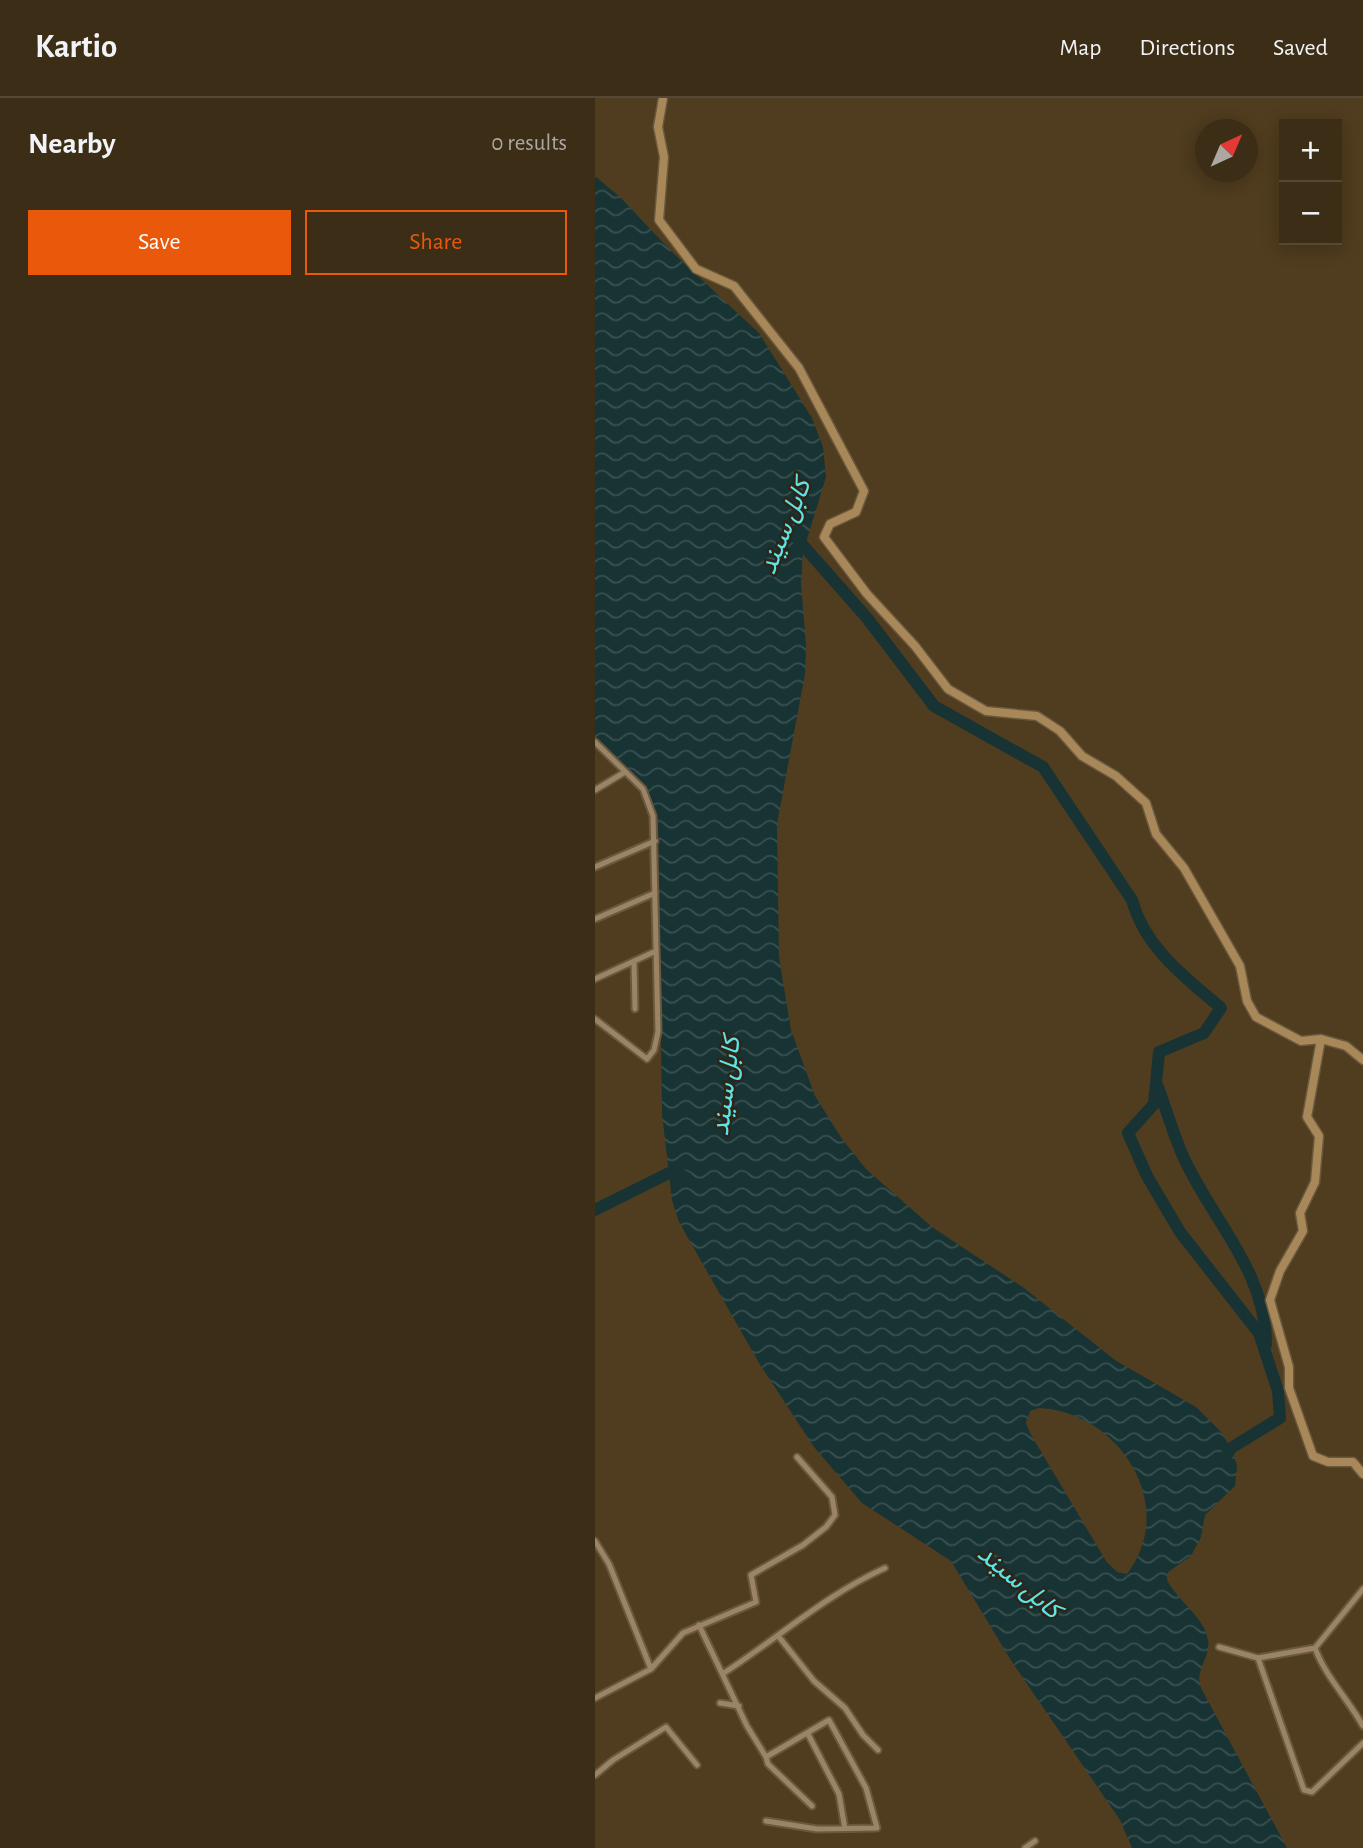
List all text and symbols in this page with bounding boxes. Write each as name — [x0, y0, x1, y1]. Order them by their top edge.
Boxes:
text: Kartio — [35, 31, 117, 64]
text: Map — [1059, 36, 1101, 60]
text: Directions — [1139, 36, 1235, 60]
text: Saved — [1273, 36, 1328, 60]
north arrow — [1195, 119, 1258, 182]
map controls — [1279, 119, 1342, 245]
button: + — [1279, 119, 1342, 182]
text: Nearby — [28, 129, 116, 159]
text: 0 results — [491, 132, 567, 155]
button: − — [1279, 182, 1342, 245]
button: Save — [28, 210, 291, 275]
button: Share — [305, 210, 567, 275]
water label: کابل سيند — [754, 471, 819, 578]
water label: کابل سيند — [707, 1031, 748, 1137]
water label: کابل سيند — [971, 1540, 1069, 1628]

